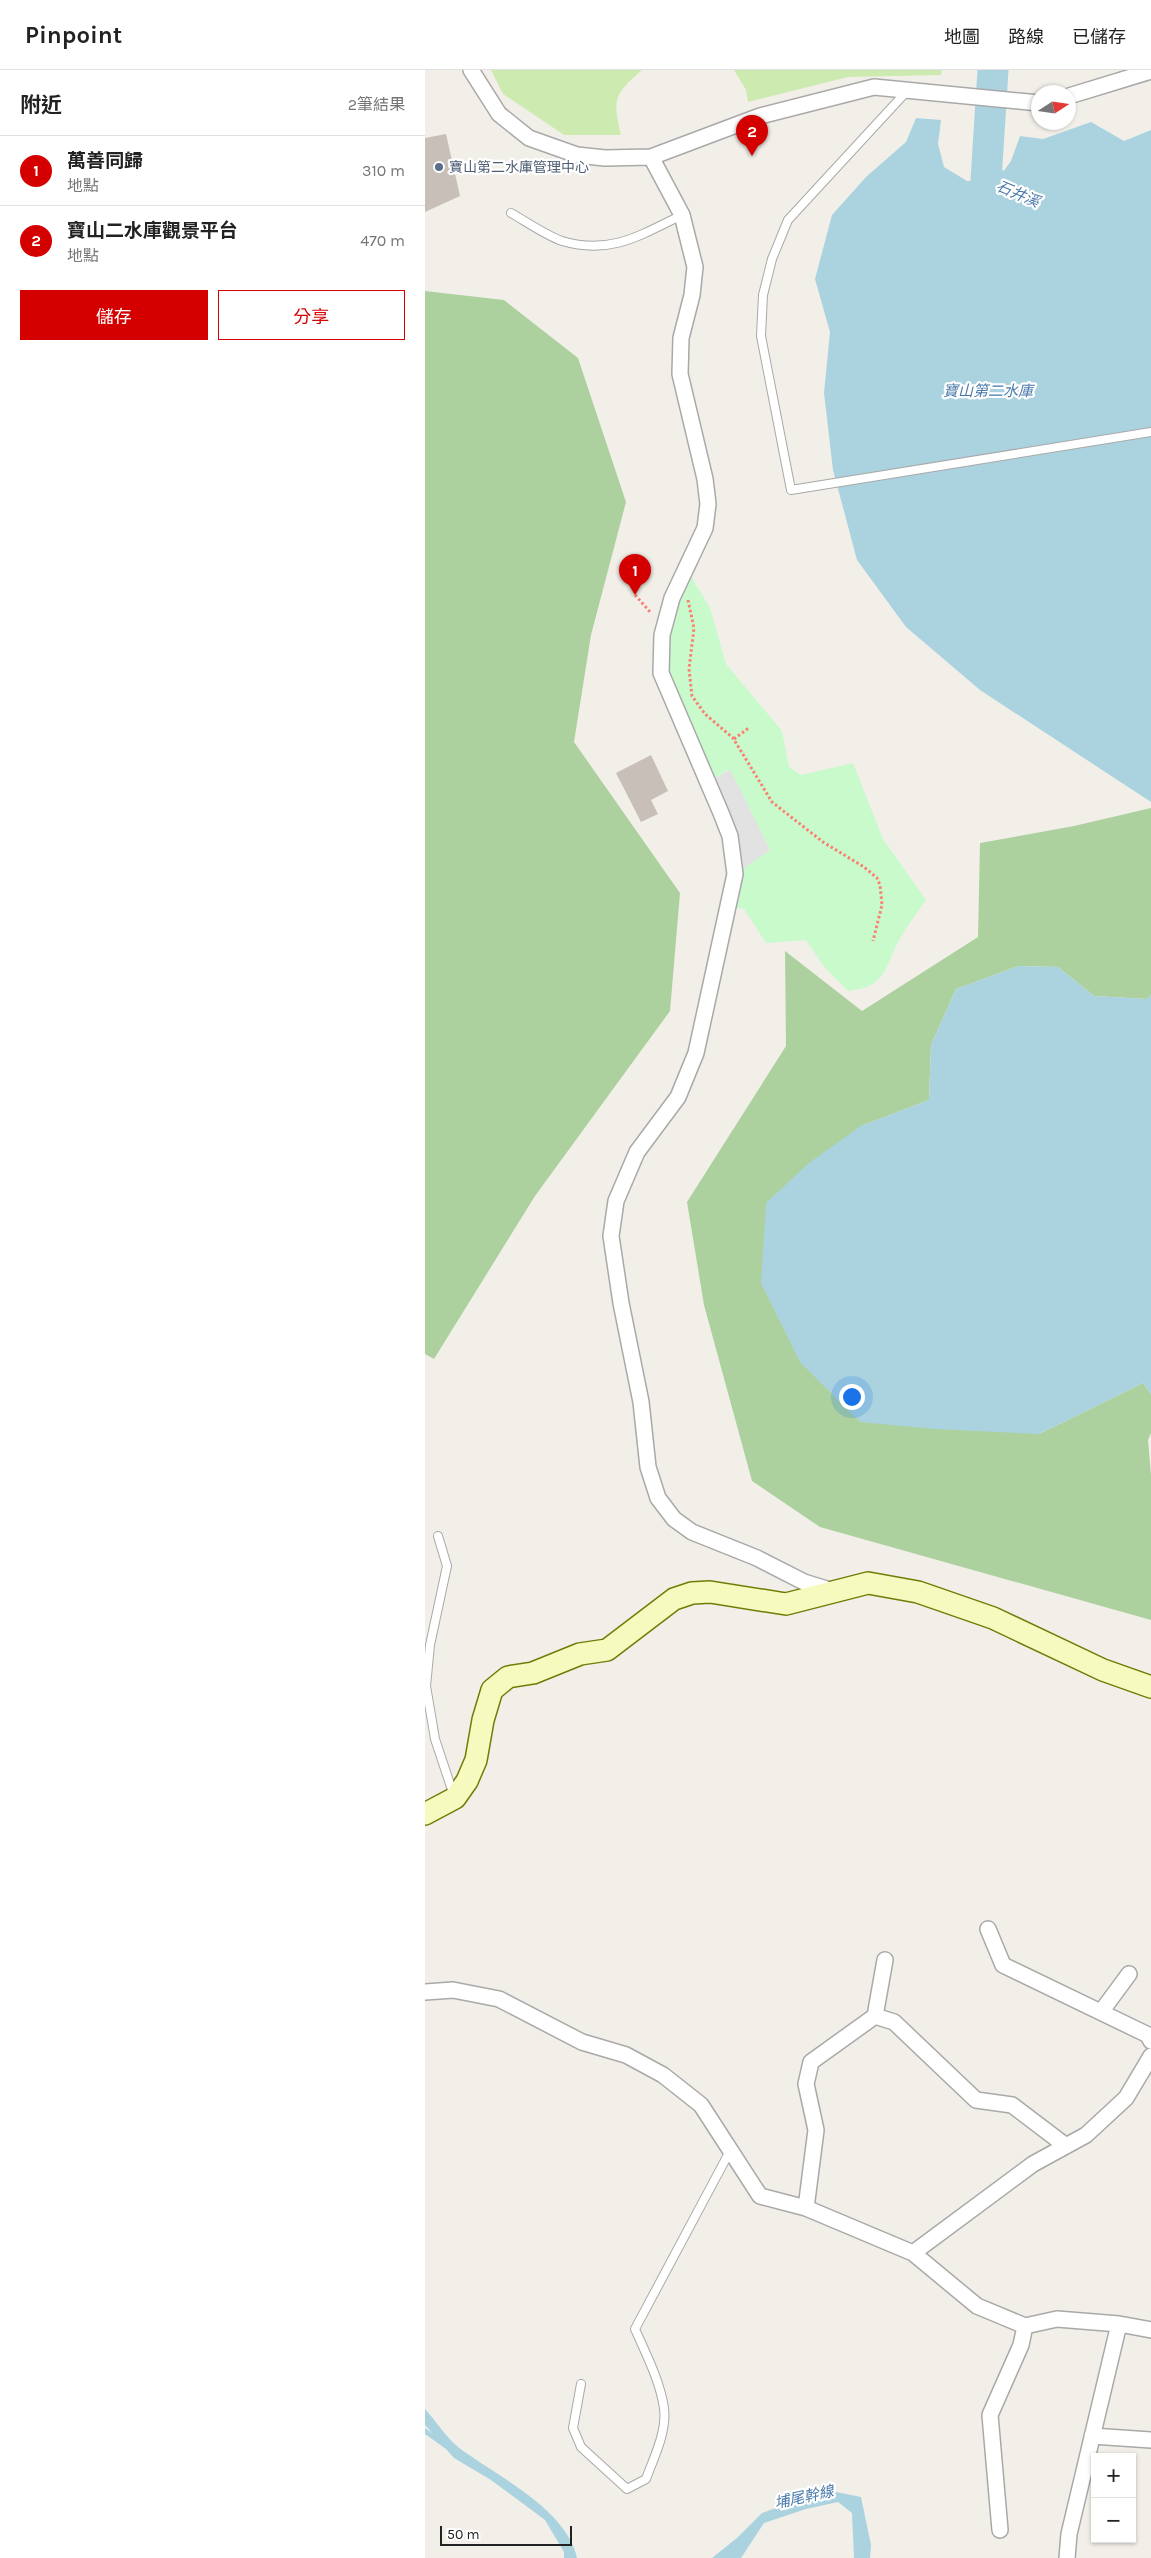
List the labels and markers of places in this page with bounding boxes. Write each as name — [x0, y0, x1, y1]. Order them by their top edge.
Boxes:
pin: 2 — [736, 115, 768, 156]
place label: 寶山第二水庫管理中心 — [449, 159, 589, 176]
marker: 寶山第二水庫管理中心 — [433, 161, 445, 173]
pin: 1 — [619, 554, 651, 595]

